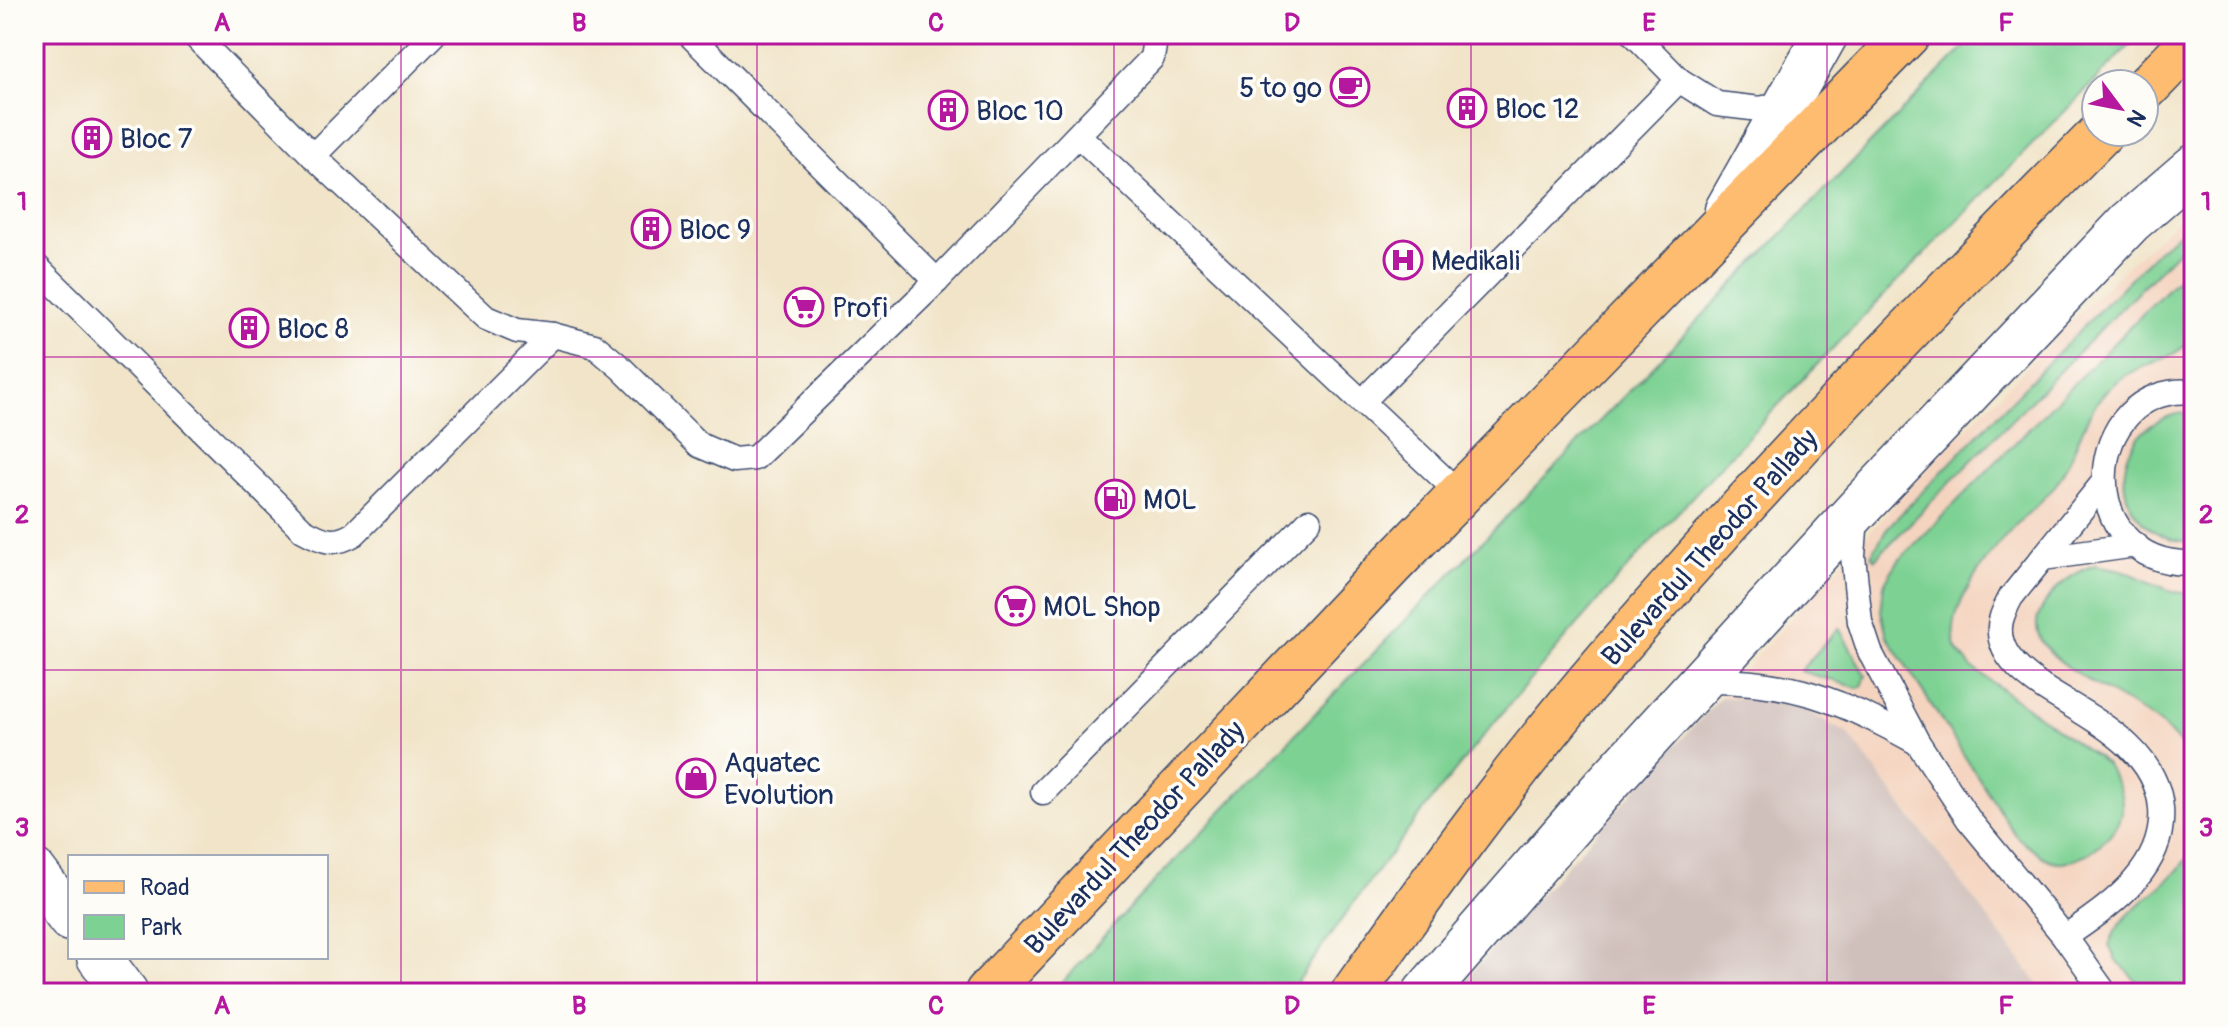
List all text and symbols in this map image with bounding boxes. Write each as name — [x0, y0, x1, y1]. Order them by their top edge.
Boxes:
text: A — [214, 7, 231, 39]
text: B — [572, 7, 586, 39]
text: C — [928, 7, 944, 39]
text: D — [1284, 7, 1300, 39]
text: E — [1642, 7, 1656, 39]
text: F — [1998, 7, 2014, 39]
cafe icon: 5 to go — [1329, 66, 1371, 108]
north arrow — [2080, 68, 2160, 148]
place label: 5 to go — [1239, 71, 1322, 106]
building icon: Bloc 12 — [1446, 87, 1488, 129]
building icon: Bloc 10 — [927, 89, 969, 131]
place label: Bloc 12 — [1495, 92, 1579, 127]
place label: Bloc 10 — [976, 94, 1064, 129]
text: N — [2120, 104, 2152, 132]
building icon: Bloc 7 — [71, 117, 113, 159]
place label: Bloc 7 — [120, 122, 193, 157]
text: 1 — [17, 186, 27, 218]
text: 1 — [2201, 186, 2211, 218]
building icon: Bloc 9 — [630, 208, 672, 250]
place label: Bloc 9 — [679, 213, 751, 248]
hospital icon: Medikali — [1382, 239, 1424, 281]
place label: Medikali — [1431, 244, 1520, 279]
supermarket icon: Profi — [783, 286, 825, 328]
place label: Profi — [832, 291, 888, 326]
building icon: Bloc 8 — [228, 307, 270, 349]
place label: Bloc 8 — [277, 312, 349, 347]
street label: Bulevardul Theodor Pallady — [1594, 422, 1826, 674]
fuel station icon: MOL — [1094, 478, 1136, 520]
place label: MOL — [1143, 483, 1197, 518]
text: 2 — [15, 499, 29, 531]
text: 2 — [2199, 499, 2213, 531]
supermarket icon: MOL Shop — [994, 585, 1036, 627]
place label: MOL Shop — [1043, 590, 1161, 625]
street label: Bulevardul Theodor Pallady — [1018, 714, 1253, 962]
place label: Aquatec Evolution — [724, 746, 834, 813]
shop icon: Aquatec Evolution — [675, 757, 717, 799]
text: 3 — [15, 812, 29, 844]
text: 3 — [2199, 812, 2213, 844]
legend — [68, 855, 328, 959]
text: Road — [140, 873, 190, 902]
text: Park — [140, 913, 182, 942]
text: A — [214, 990, 231, 1022]
text: B — [572, 990, 586, 1022]
text: C — [928, 990, 944, 1022]
text: D — [1284, 990, 1300, 1022]
text: E — [1642, 990, 1656, 1022]
text: F — [1998, 990, 2014, 1022]

